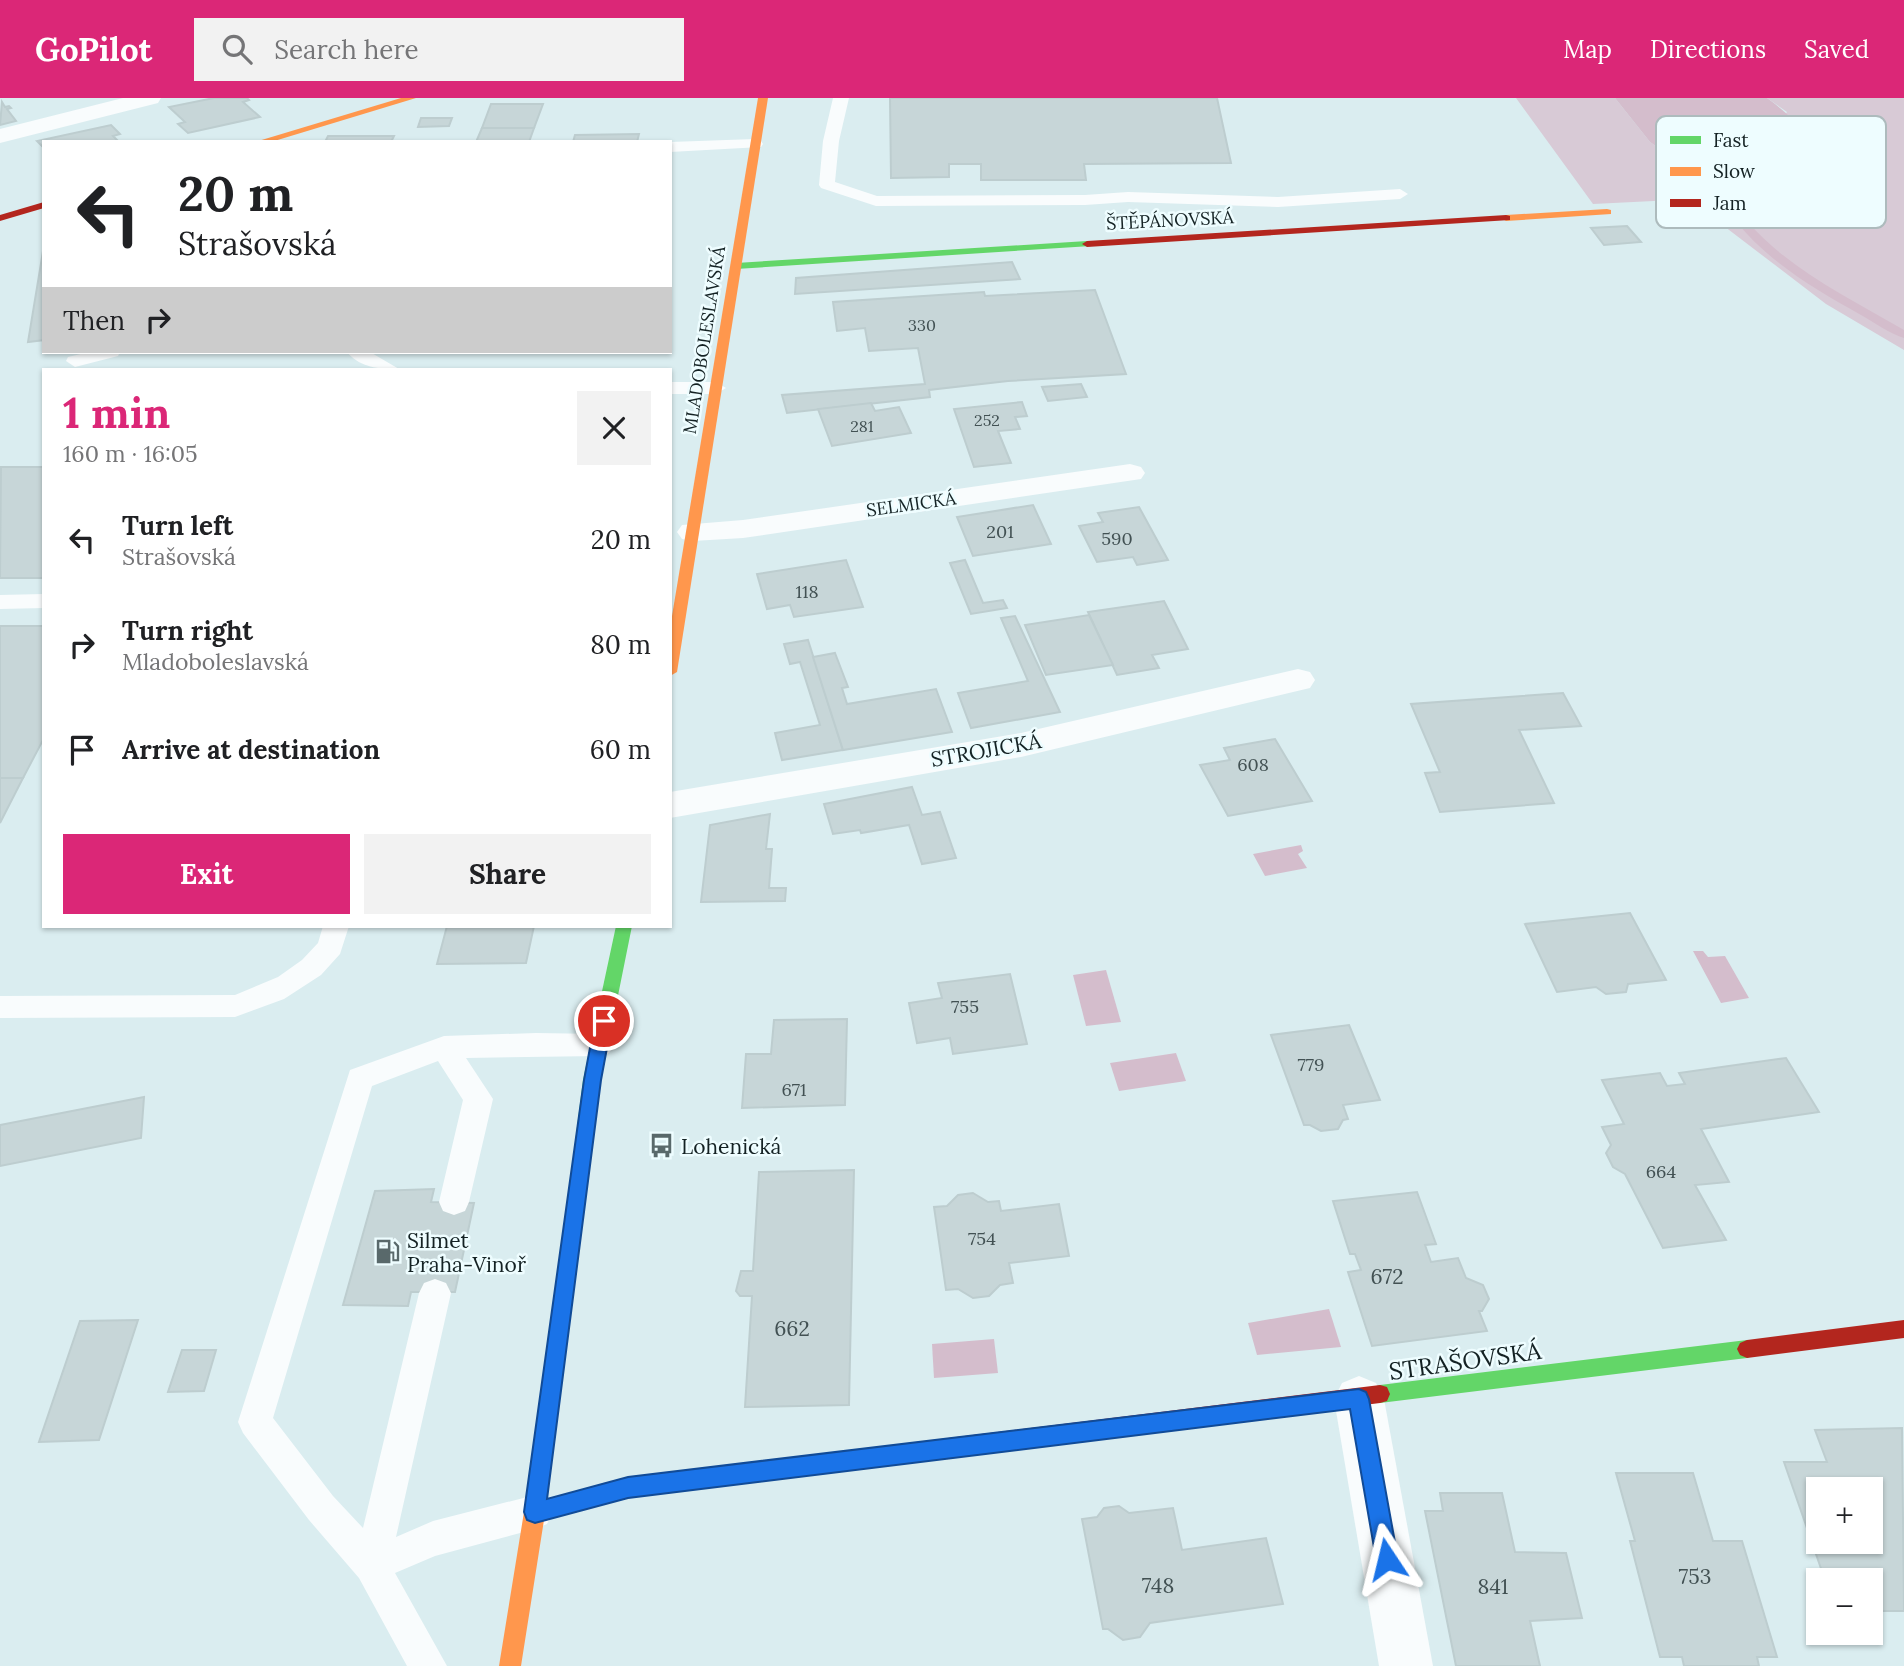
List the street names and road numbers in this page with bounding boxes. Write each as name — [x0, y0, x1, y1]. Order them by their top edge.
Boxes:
street label: ŠTĚPÁNOVSKÁ — [1106, 205, 1235, 235]
street label: MLADOBOLESLAVSKÁ — [678, 244, 730, 436]
street label: SELMICKÁ — [865, 486, 958, 522]
street label: STROJICKÁ — [929, 727, 1044, 773]
street label: STRAŠOVSKÁ — [1387, 1334, 1544, 1387]

